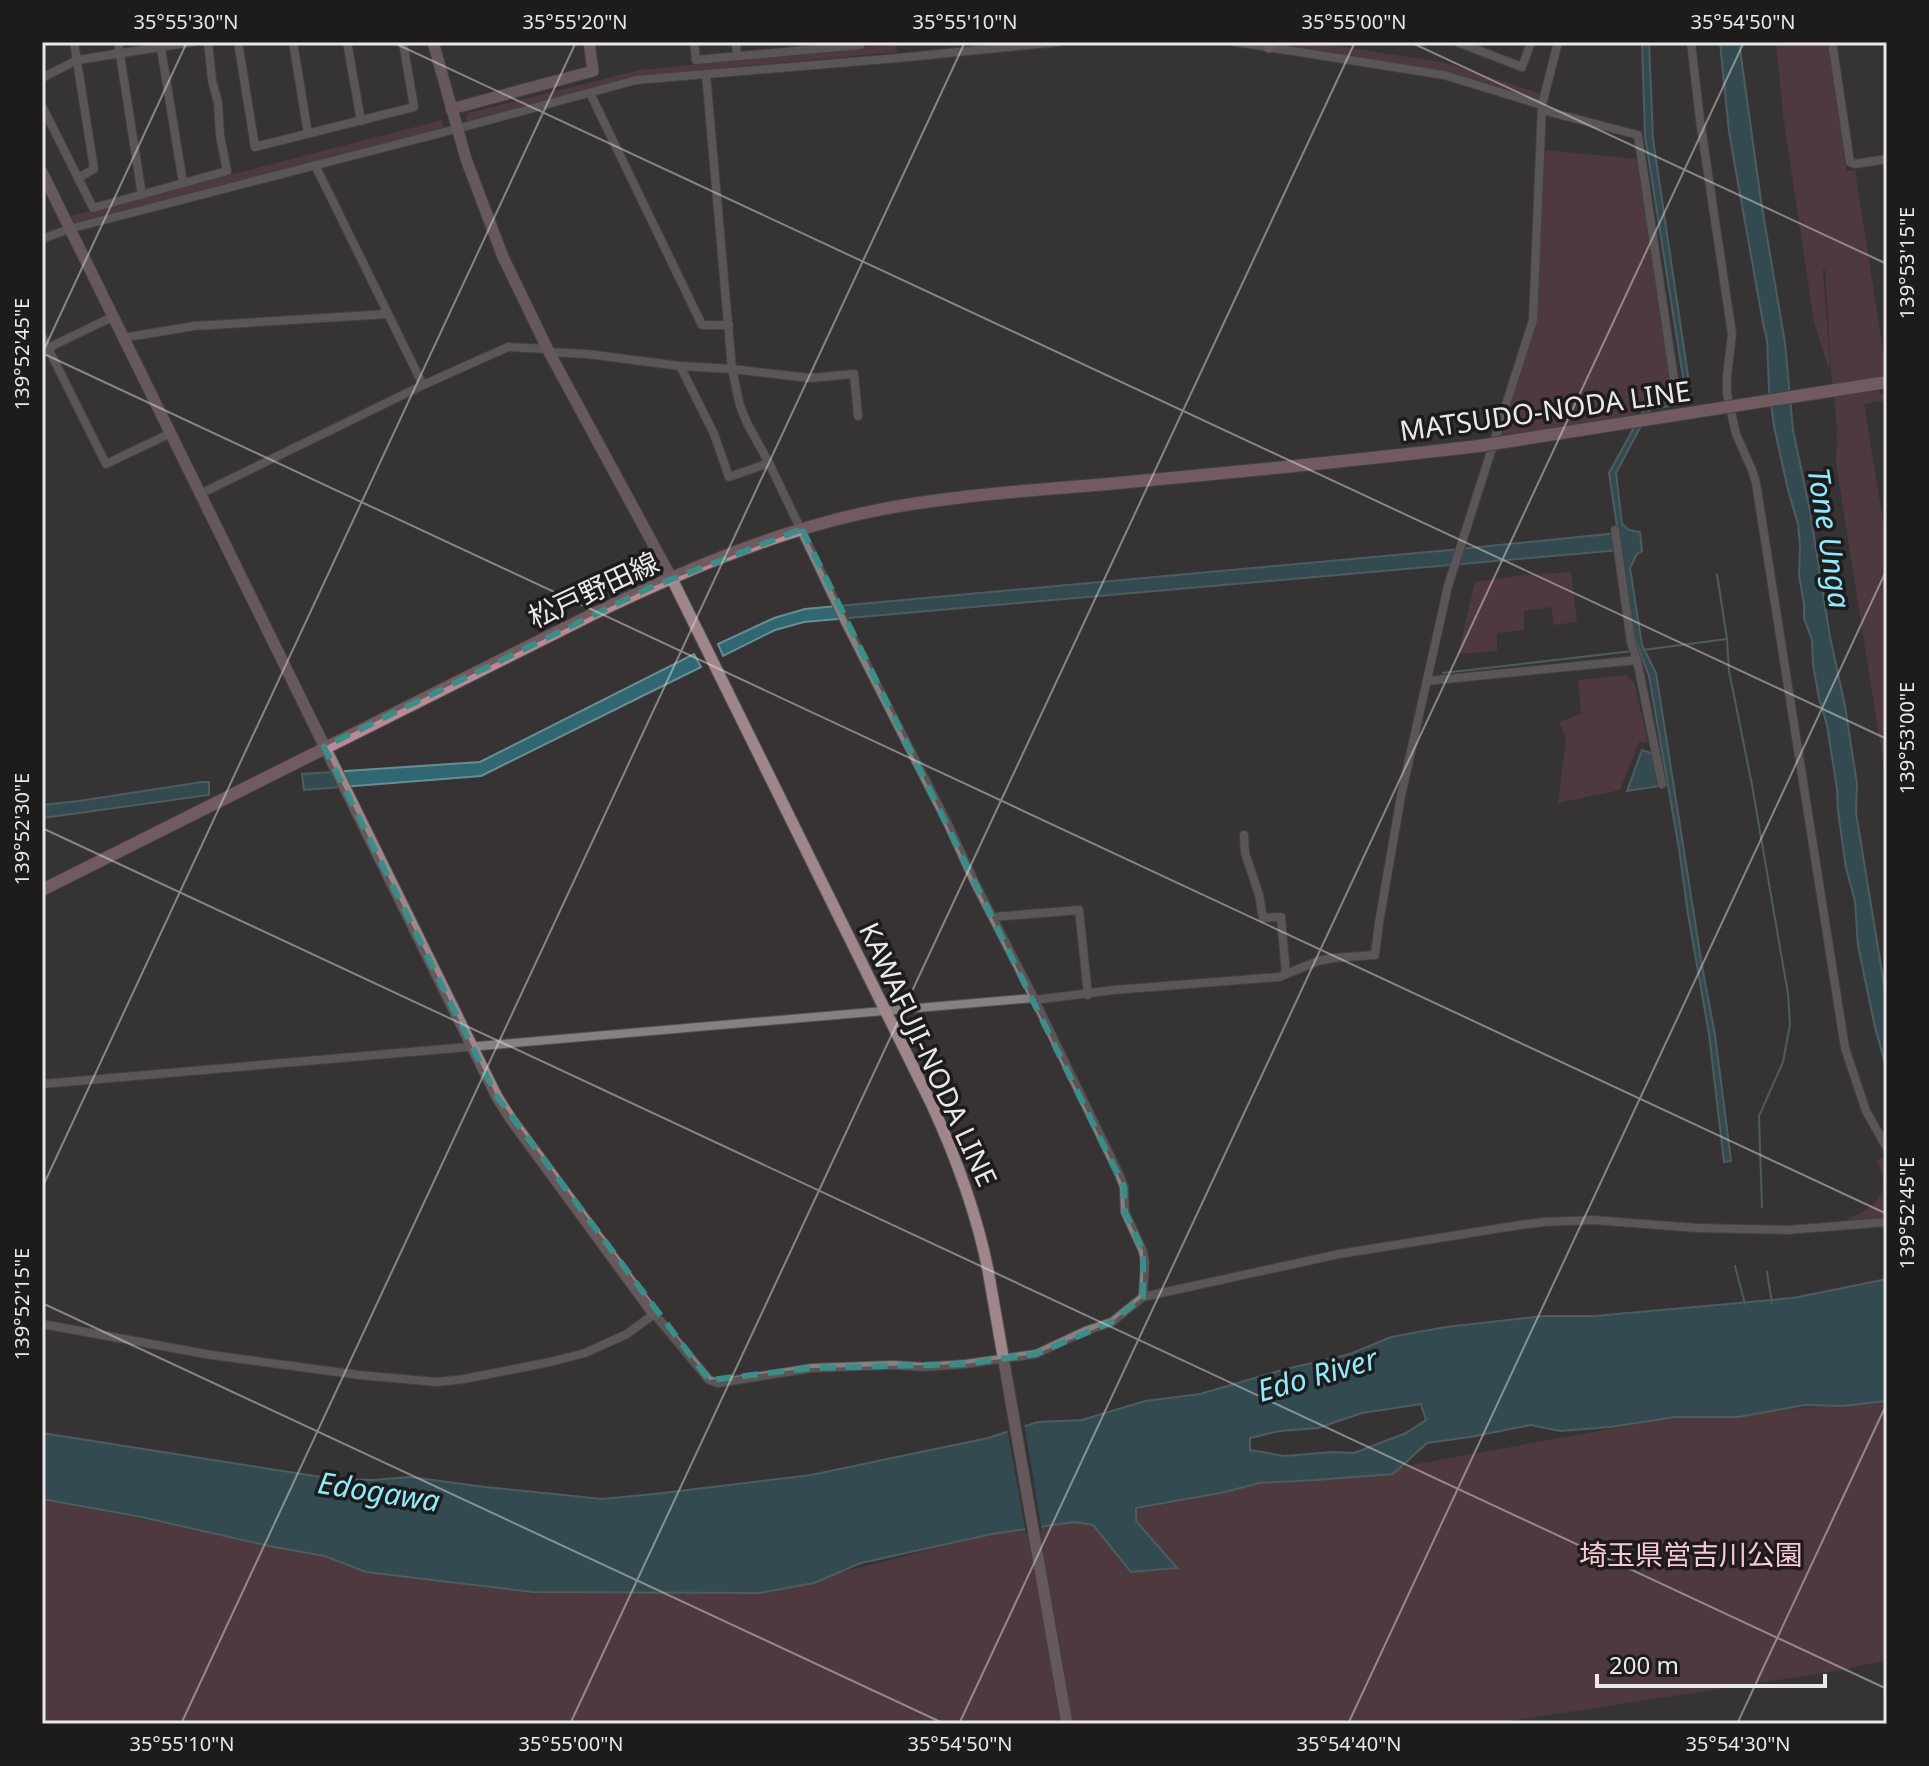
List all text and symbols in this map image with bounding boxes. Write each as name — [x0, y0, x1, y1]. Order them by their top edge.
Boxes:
text: 35°55'30"N — [133, 8, 239, 35]
text: 35°55'20"N — [522, 8, 628, 35]
text: 35°55'10"N — [912, 8, 1018, 35]
text: 35°55'00"N — [1301, 8, 1407, 35]
text: 35°54'50"N — [1690, 8, 1796, 35]
text: 139°53'15"E — [1893, 207, 1920, 319]
text: 139°52'45"E — [8, 298, 35, 410]
street label: MATSUDO-NODA LINE — [1397, 371, 1693, 449]
water label: Tone Unga — [1799, 465, 1861, 611]
street label: 松戸野田線 — [522, 542, 664, 636]
text: 139°53'00"E — [1893, 682, 1920, 794]
text: 139°52'30"E — [8, 773, 35, 885]
street label: KAWAFUJI-NODA LINE — [851, 916, 1007, 1192]
text: 139°52'45"E — [1893, 1157, 1920, 1269]
text: 139°52'15"E — [8, 1248, 35, 1360]
water label: Edo River — [1252, 1337, 1383, 1411]
water label: Edogawa — [315, 1461, 443, 1521]
park label: 埼玉県営吉川公園 — [1579, 1535, 1803, 1573]
scale bar — [1597, 1638, 1825, 1688]
text: 200 m — [1609, 1648, 1679, 1681]
text: 35°55'10"N — [129, 1730, 235, 1757]
text: 35°55'00"N — [518, 1730, 624, 1757]
text: 35°54'50"N — [907, 1730, 1013, 1757]
text: 35°54'40"N — [1296, 1730, 1402, 1757]
text: 35°54'30"N — [1685, 1730, 1791, 1757]

